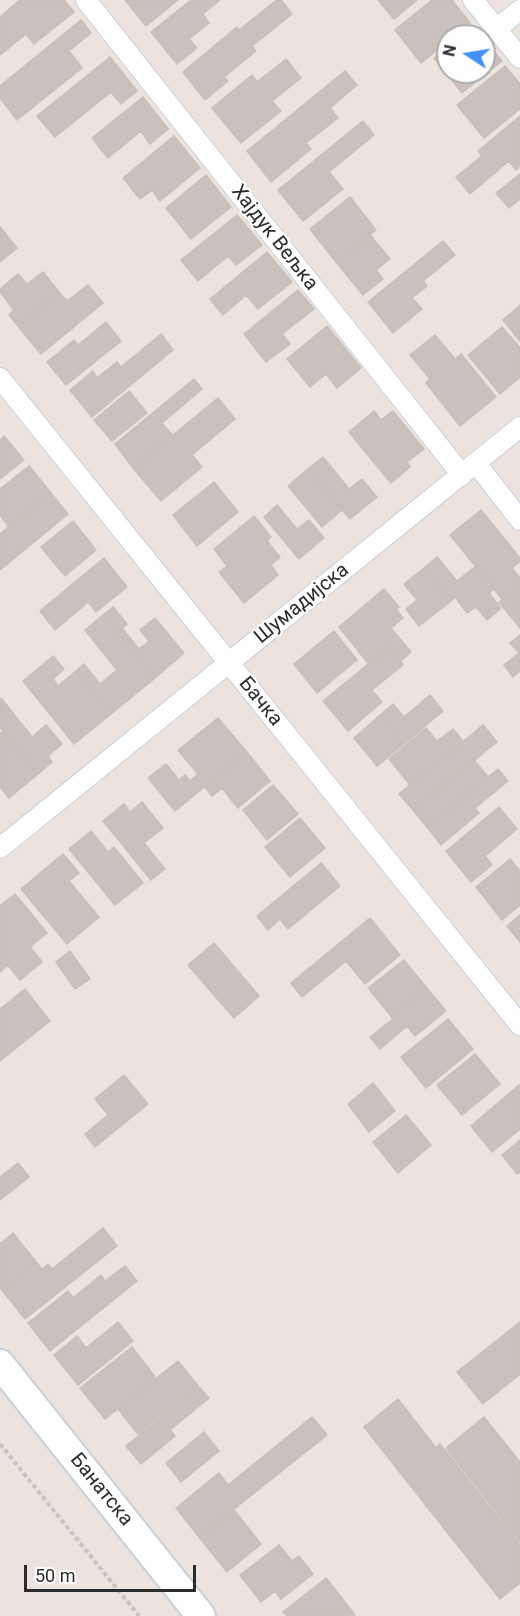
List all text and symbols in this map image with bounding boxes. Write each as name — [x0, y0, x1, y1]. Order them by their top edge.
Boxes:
north arrow — [436, 24, 496, 84]
text: N — [439, 43, 460, 58]
street label: Хајдук Вељка — [225, 180, 323, 296]
street label: Шумадијска — [250, 559, 354, 649]
street label: Бачка — [233, 673, 287, 731]
street label: Банатска — [64, 1449, 138, 1531]
scale bar — [27, 1553, 200, 1591]
text: 50 m — [35, 1565, 75, 1586]

